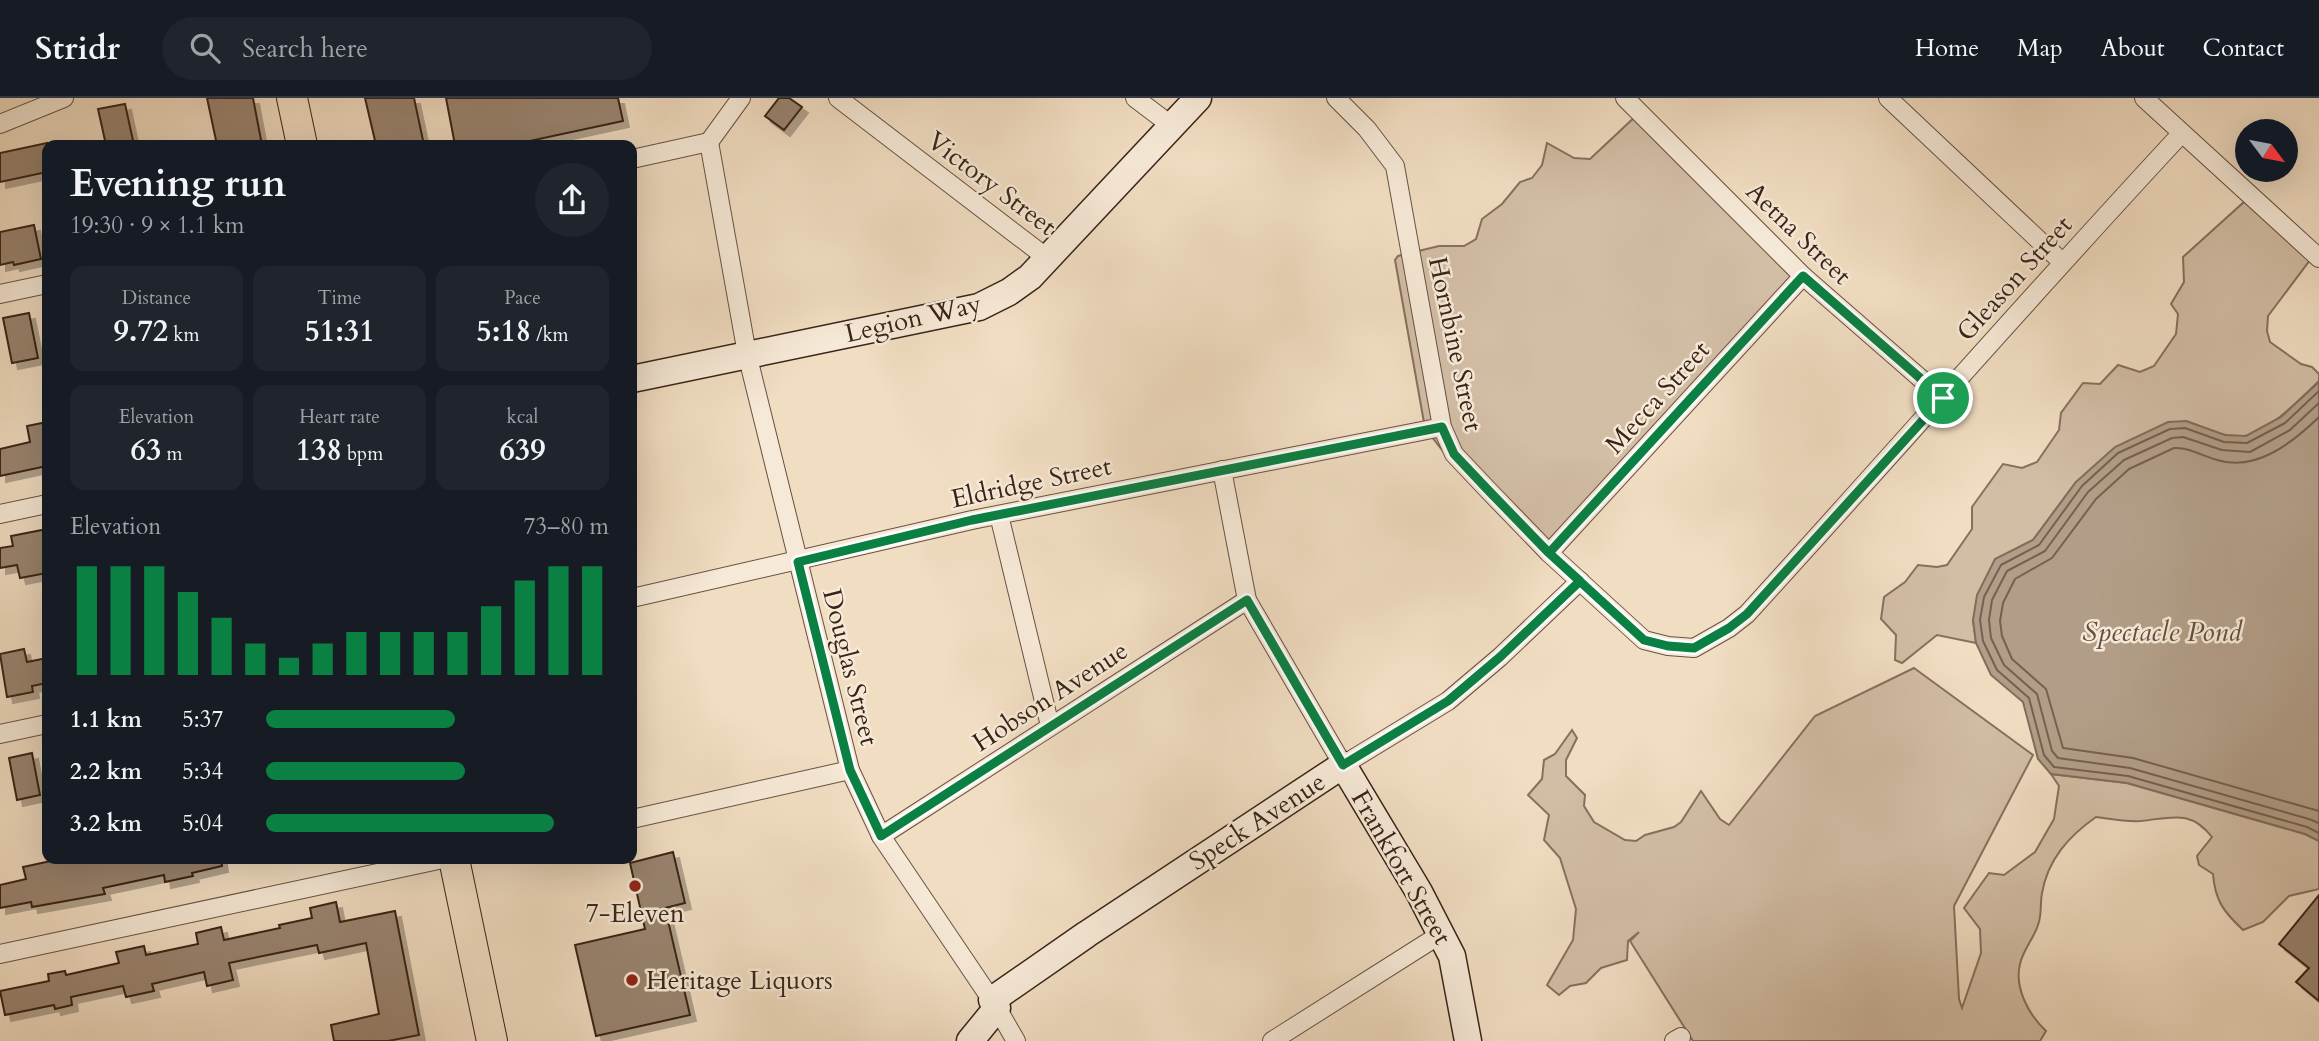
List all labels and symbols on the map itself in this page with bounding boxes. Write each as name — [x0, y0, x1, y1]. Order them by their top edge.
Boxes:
north arrow — [2235, 119, 2298, 182]
street label: Victory Street — [920, 123, 1063, 244]
street label: Aetna Street — [1738, 174, 1859, 293]
street label: Gleason Street — [1949, 208, 2080, 348]
street label: Hornbine Street — [1420, 254, 1491, 435]
street label: Legion Way — [841, 286, 985, 351]
street label: Mecca Street — [1597, 333, 1717, 461]
pin — [1913, 368, 1973, 428]
street label: Eldridge Street — [948, 448, 1114, 517]
street label: Douglas Street — [814, 585, 887, 749]
water label: Spectacle Pond — [2082, 613, 2243, 651]
street label: Hobson Avenue — [966, 633, 1135, 760]
street label: Speck Avenue — [1182, 764, 1332, 879]
street label: Frankfort Street — [1343, 783, 1460, 951]
marker: 7-Eleven — [627, 878, 643, 894]
place label: 7-Eleven — [585, 896, 685, 931]
place label: Heritage Liquors — [646, 963, 833, 998]
marker: Heritage Liquors — [624, 972, 640, 988]

